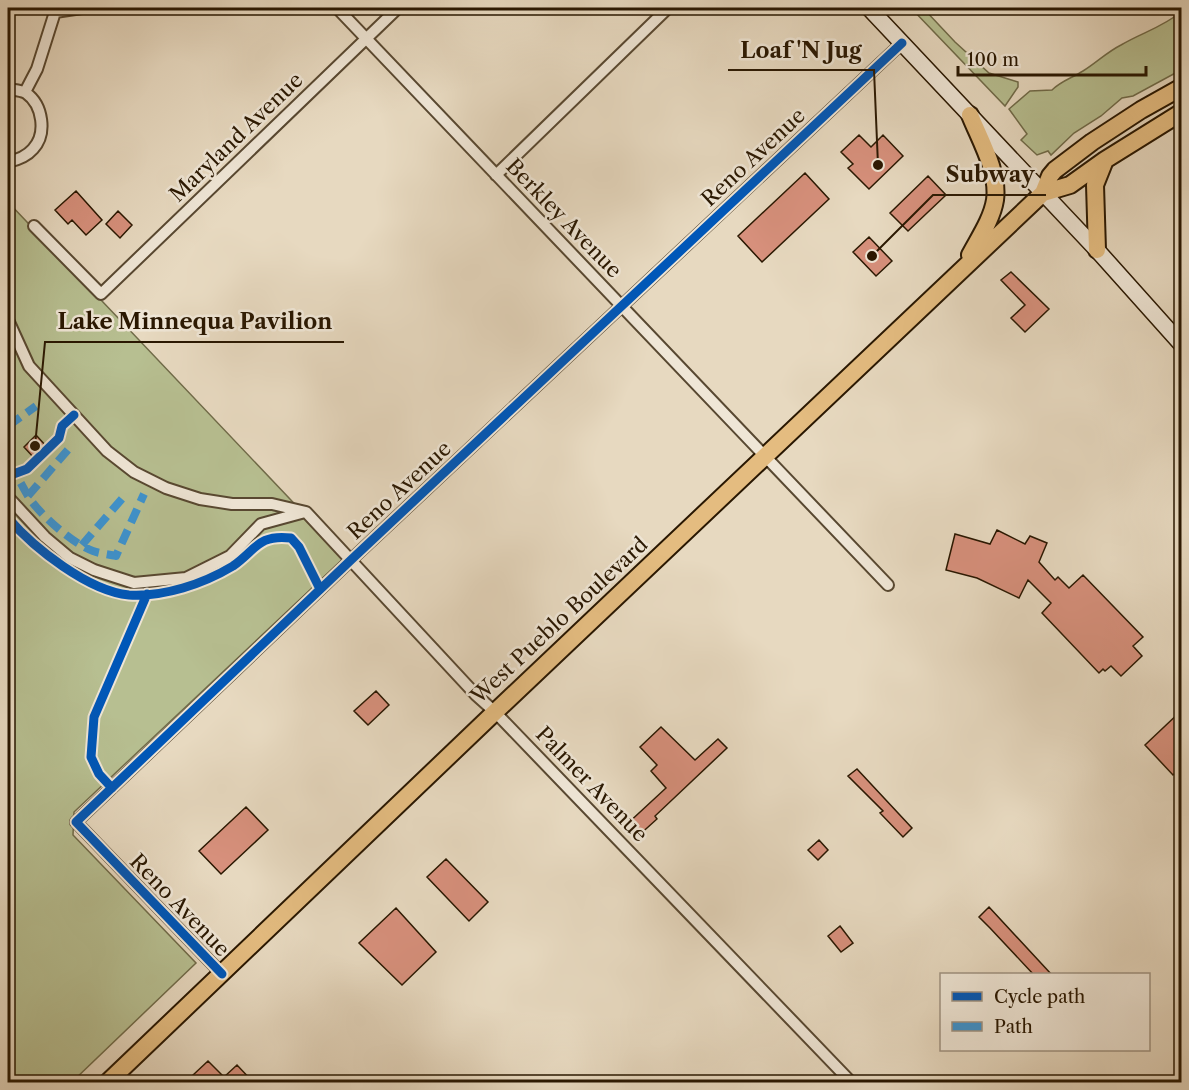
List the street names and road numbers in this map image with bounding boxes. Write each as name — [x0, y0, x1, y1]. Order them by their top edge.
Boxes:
street label: Maryland Avenue — [164, 67, 308, 207]
street label: Reno Avenue — [696, 103, 810, 211]
street label: Berkley Avenue — [501, 153, 627, 283]
street label: Reno Avenue — [342, 436, 456, 544]
street label: West Pueblo Boulevard — [465, 532, 653, 709]
street label: Palmer Avenue — [531, 721, 653, 847]
street label: Reno Avenue — [125, 849, 235, 961]

